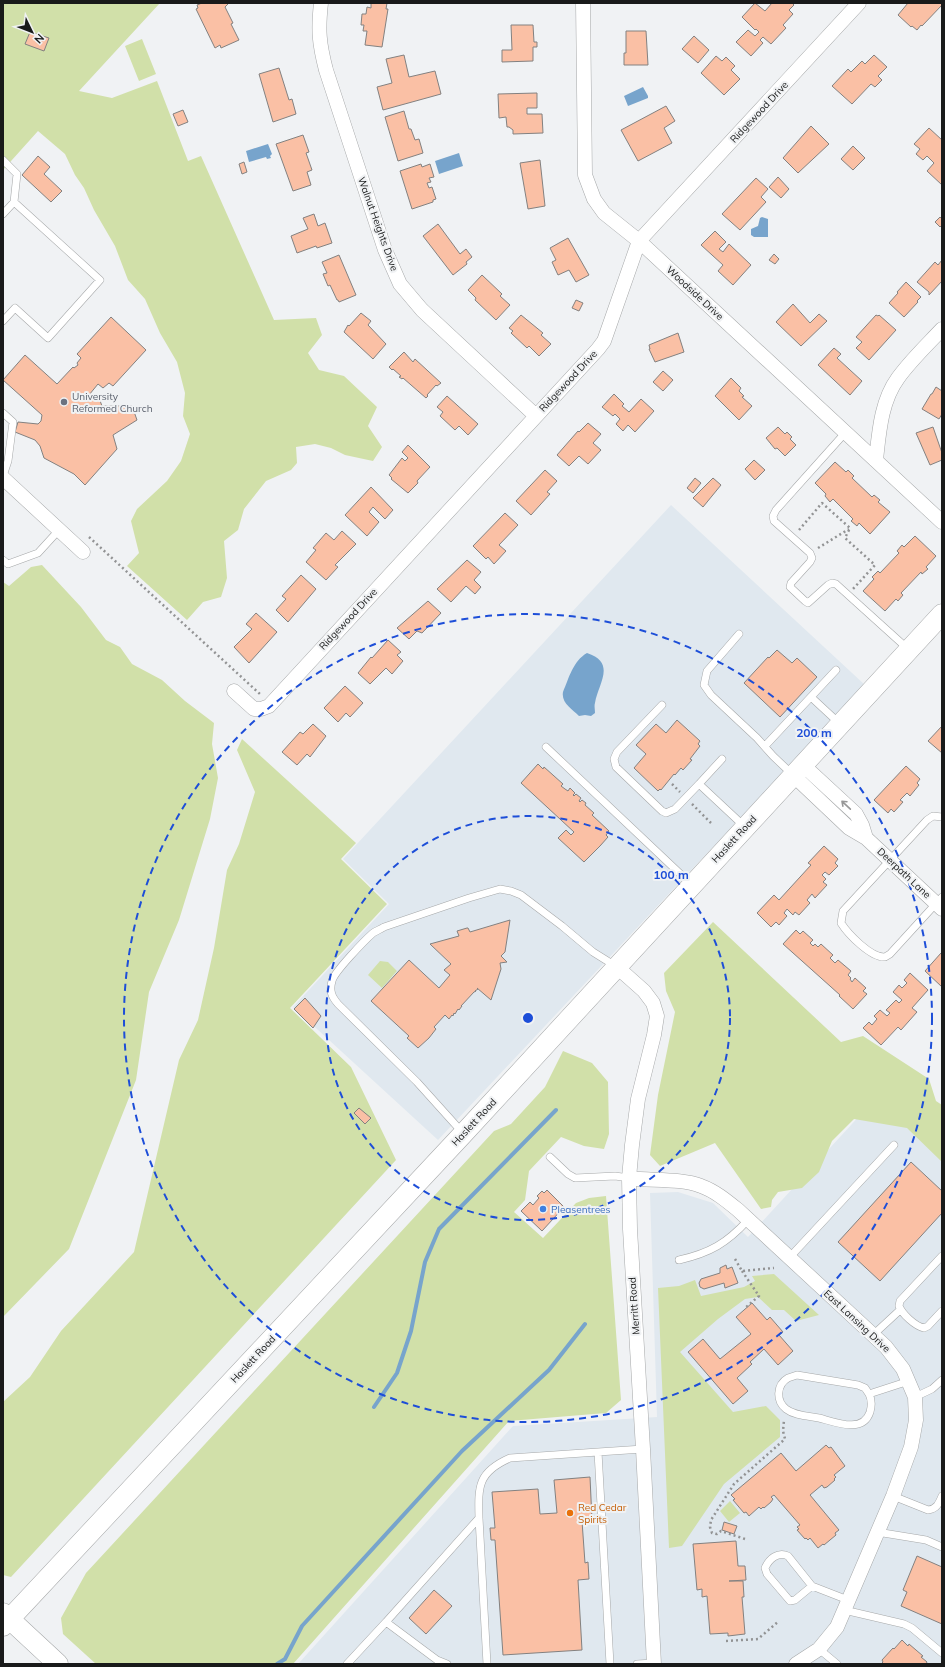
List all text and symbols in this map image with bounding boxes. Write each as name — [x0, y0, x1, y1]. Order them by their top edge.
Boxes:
north arrow — [12, 12, 52, 52]
text: N — [31, 31, 47, 47]
street label: Ridgewood Drive — [727, 78, 791, 146]
street label: Walnut Heights Drive — [355, 175, 401, 273]
street label: Woodside Drive — [664, 263, 726, 323]
street label: Ridgewood Drive — [536, 347, 600, 415]
place label: University Reformed Church — [72, 390, 153, 415]
marker: University Reformed Church — [59, 397, 69, 407]
street label: Ridgewood Drive — [316, 585, 380, 653]
text: 200 m — [796, 725, 832, 740]
one-way arrow — [842, 801, 852, 810]
street label: Haslett Road — [709, 812, 759, 866]
street label: Deerpath Lane — [874, 845, 934, 901]
text: 100 m — [653, 867, 689, 882]
centre of rings — [521, 1011, 535, 1025]
street label: Haslett Road — [449, 1095, 499, 1149]
place label: Pleasentrees — [551, 1203, 611, 1216]
marker: Pleasentrees — [538, 1204, 548, 1214]
street label: Merritt Road — [626, 1277, 642, 1335]
street label: East Lansing Drive — [821, 1287, 893, 1355]
street label: Haslett Road — [228, 1332, 278, 1386]
place label: Red Cedar Spirits — [578, 1501, 627, 1526]
marker: Red Cedar Spirits — [565, 1508, 575, 1518]

